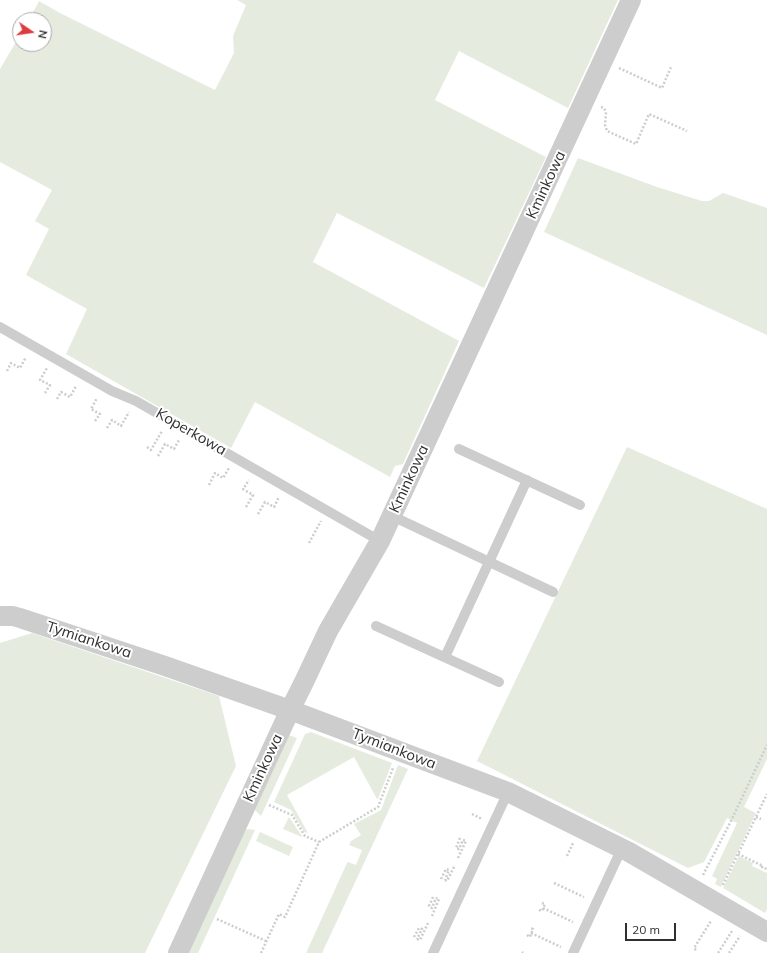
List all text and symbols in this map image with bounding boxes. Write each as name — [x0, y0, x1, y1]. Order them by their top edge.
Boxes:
north arrow — [12, 12, 52, 52]
text: N — [35, 29, 50, 40]
street label: Kminkowa — [522, 148, 570, 222]
street label: Koperkowa — [153, 405, 229, 459]
street label: Kminkowa — [385, 442, 433, 516]
street label: Tymiankowa — [44, 618, 134, 662]
street label: Tymiankowa — [349, 725, 439, 773]
street label: Kminkowa — [239, 731, 287, 805]
scale bar — [627, 915, 678, 941]
text: 20 m — [632, 922, 660, 937]

